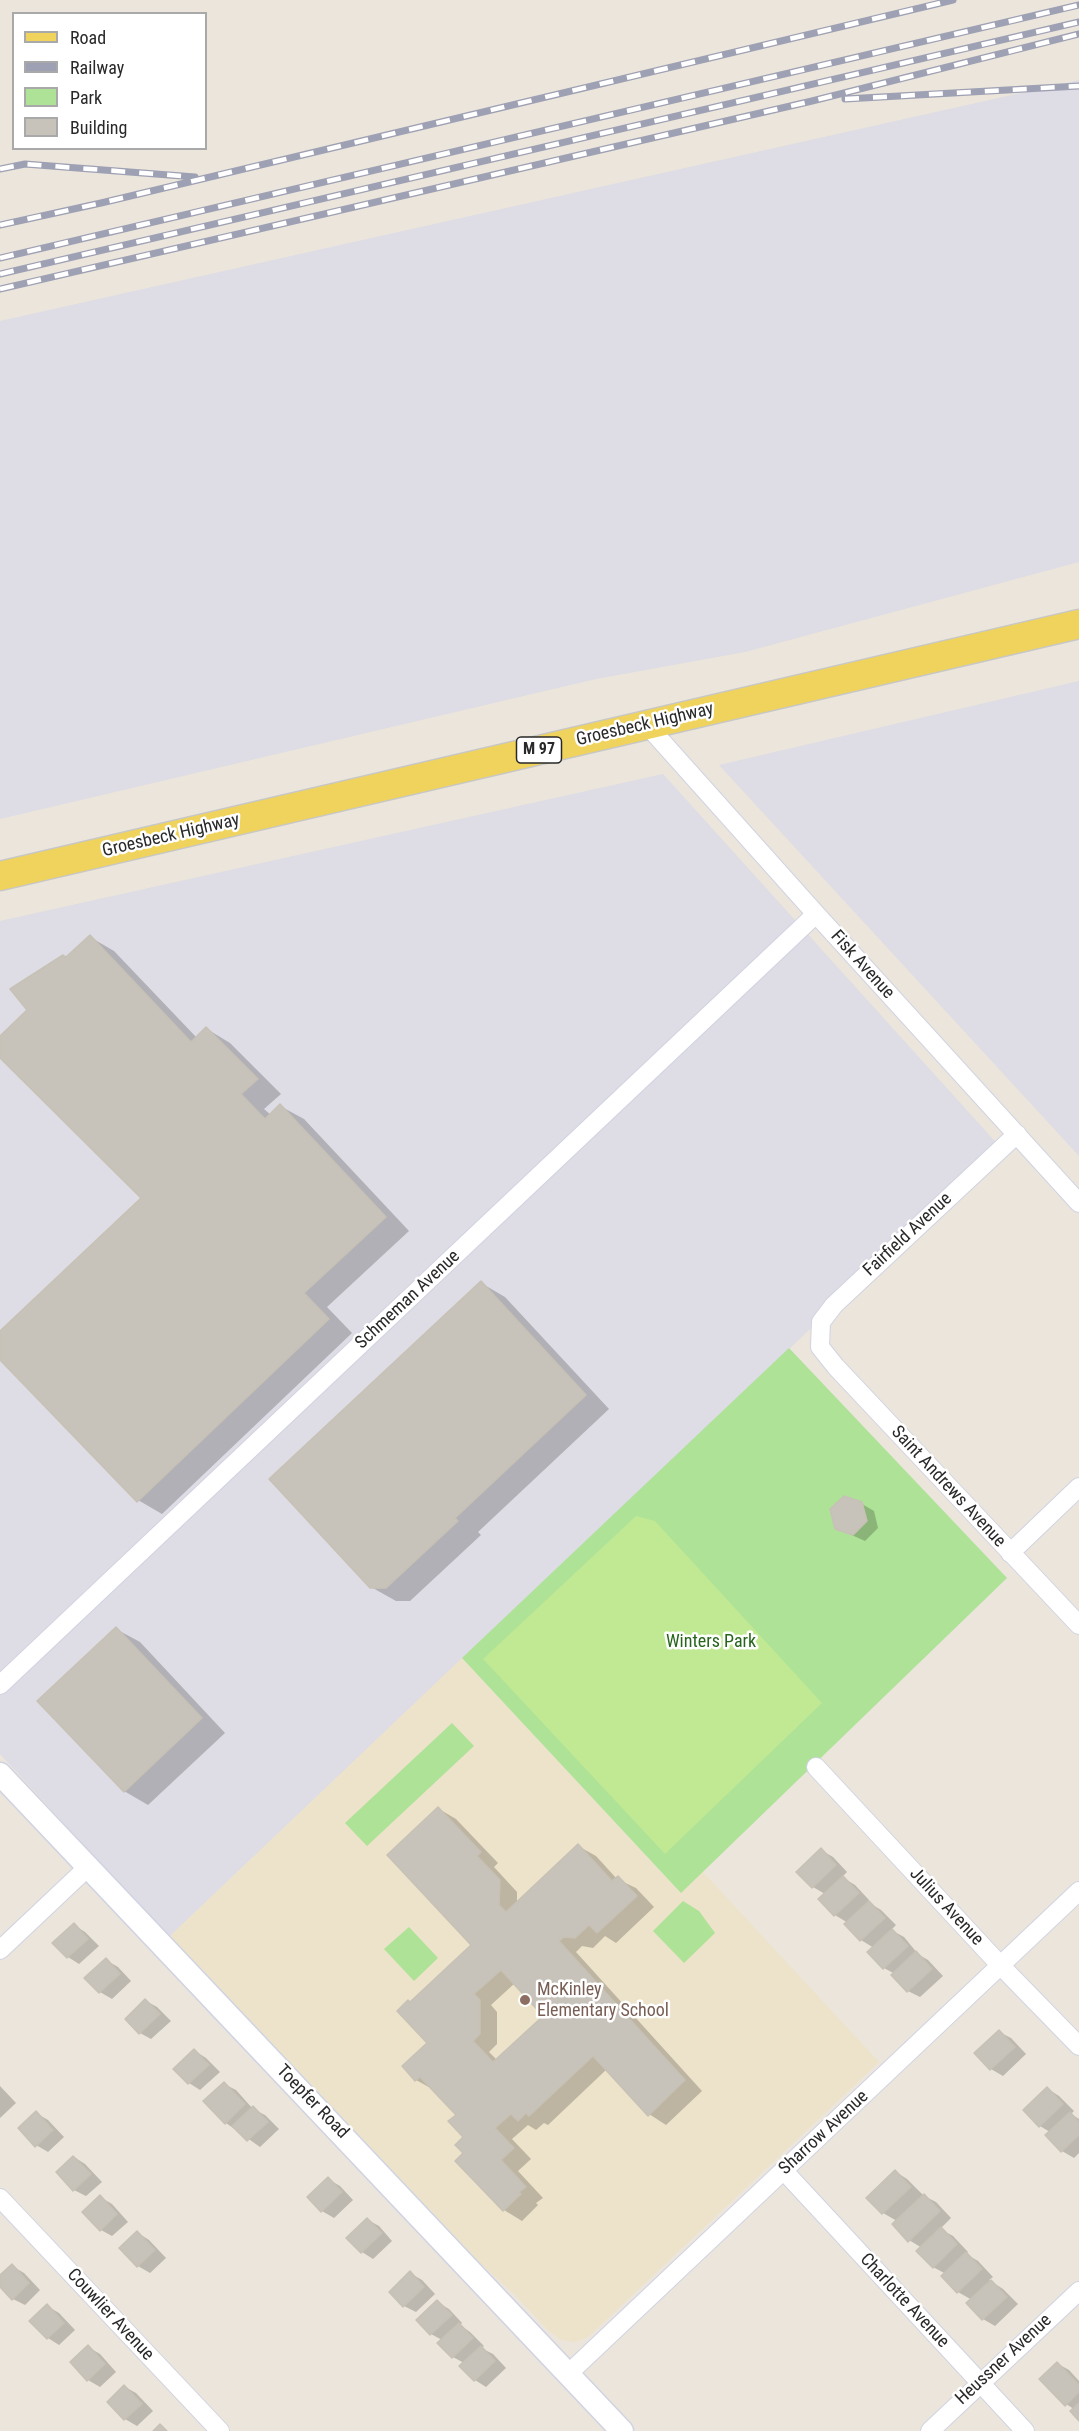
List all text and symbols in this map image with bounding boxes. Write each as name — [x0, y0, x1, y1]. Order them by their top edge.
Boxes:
legend — [12, 12, 207, 150]
text: Road — [70, 27, 106, 48]
text: Railway — [70, 57, 124, 78]
text: Park — [70, 87, 102, 108]
text: Building — [70, 117, 127, 138]
street label: Groesbeck Highway — [574, 699, 716, 751]
road number: M 97 — [516, 737, 562, 763]
street label: Groesbeck Highway — [100, 810, 242, 862]
street label: Fisk Avenue — [826, 926, 898, 1004]
street label: Fairfield Avenue — [859, 1189, 957, 1281]
street label: Schmeman Avenue — [351, 1246, 465, 1354]
street label: Saint Andrews Avenue — [886, 1422, 1010, 1552]
park label: Winters Park — [666, 1631, 756, 1653]
street label: Julius Avenue — [905, 1864, 987, 1950]
place label: McKinley Elementary School — [537, 1979, 669, 2022]
marker: McKinley Elementary School — [518, 1993, 532, 2007]
street label: Toepfer Road — [271, 2060, 353, 2144]
street label: Sharrow Avenue — [775, 2086, 873, 2180]
street label: Charlotte Avenue — [855, 2249, 953, 2353]
street label: Couwlier Avenue — [62, 2265, 158, 2365]
street label: Heussner Avenue — [952, 2310, 1056, 2410]

